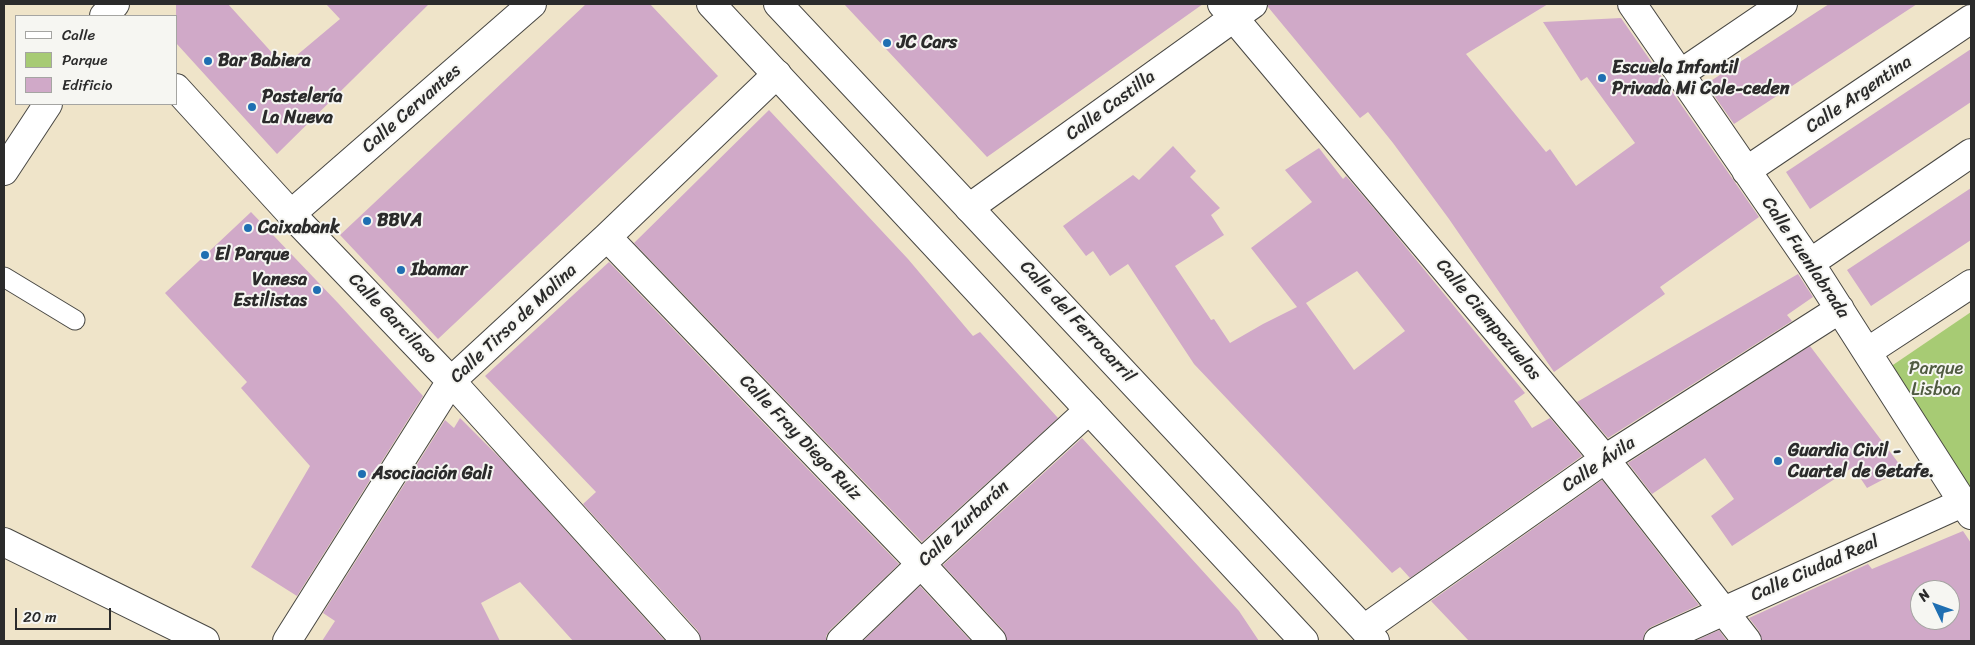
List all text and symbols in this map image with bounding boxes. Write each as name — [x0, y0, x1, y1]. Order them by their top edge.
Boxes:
legend — [15, 15, 178, 105]
text: Calle — [62, 22, 95, 48]
place label: JC Cars — [897, 32, 957, 54]
marker: JC Cars — [881, 37, 893, 49]
text: Parque — [62, 47, 107, 73]
place label: Bar Babiera — [218, 50, 311, 72]
street label: Calle Argentina — [1802, 52, 1916, 138]
marker: Bar Babiera — [202, 55, 214, 67]
place label: Escuela Infantil Privada Mi Cole-ceden — [1612, 57, 1789, 100]
street label: Calle Cervantes — [358, 60, 466, 158]
street label: Calle Castilla — [1062, 66, 1160, 146]
text: Edificio — [62, 72, 113, 98]
marker: Escuela Infantil Privada Mi Cole-ceden — [1596, 72, 1608, 84]
place label: Pastelería La Nueva — [262, 86, 343, 128]
marker: Pastelería La Nueva — [246, 101, 258, 113]
street label: Calle Fuenlabrada — [1756, 193, 1854, 323]
place label: BBVA — [377, 210, 422, 232]
marker: BBVA — [361, 215, 373, 227]
place label: Caixabank — [258, 217, 339, 239]
marker: Caixabank — [242, 222, 254, 234]
place label: El Parque — [215, 244, 289, 266]
marker: El Parque — [199, 249, 211, 261]
street label: Calle Ciempozuelos — [1431, 255, 1545, 385]
street label: Calle del Ferrocarril — [1015, 257, 1139, 387]
place label: Ibamar — [411, 259, 467, 281]
street label: Calle Tirso de Molina — [446, 260, 582, 388]
marker: Ibamar — [395, 264, 407, 276]
place label: Vanesa Estilistas — [233, 269, 307, 312]
street label: Calle Garcilaso — [343, 269, 441, 369]
marker: Vanesa Estilistas — [311, 284, 323, 296]
park label: Parque Lisboa — [1909, 358, 1963, 400]
street label: Calle Fray Diego Ruiz — [734, 371, 866, 505]
street label: Calle Ávila — [1558, 433, 1640, 497]
place label: Guardia Civil - Cuartel de Getafe. — [1788, 440, 1934, 482]
marker: Guardia Civil - Cuartel de Getafe. — [1772, 455, 1784, 467]
place label: Asociación Gali — [372, 463, 492, 485]
marker: Asociación Gali — [356, 468, 368, 480]
street label: Calle Zurbarán — [914, 477, 1014, 571]
street label: Calle Ciudad Real — [1748, 531, 1882, 607]
north arrow — [1910, 580, 1960, 630]
text: N — [1912, 583, 1937, 607]
scale bar — [18, 598, 114, 630]
text: 20 m — [23, 604, 57, 630]

